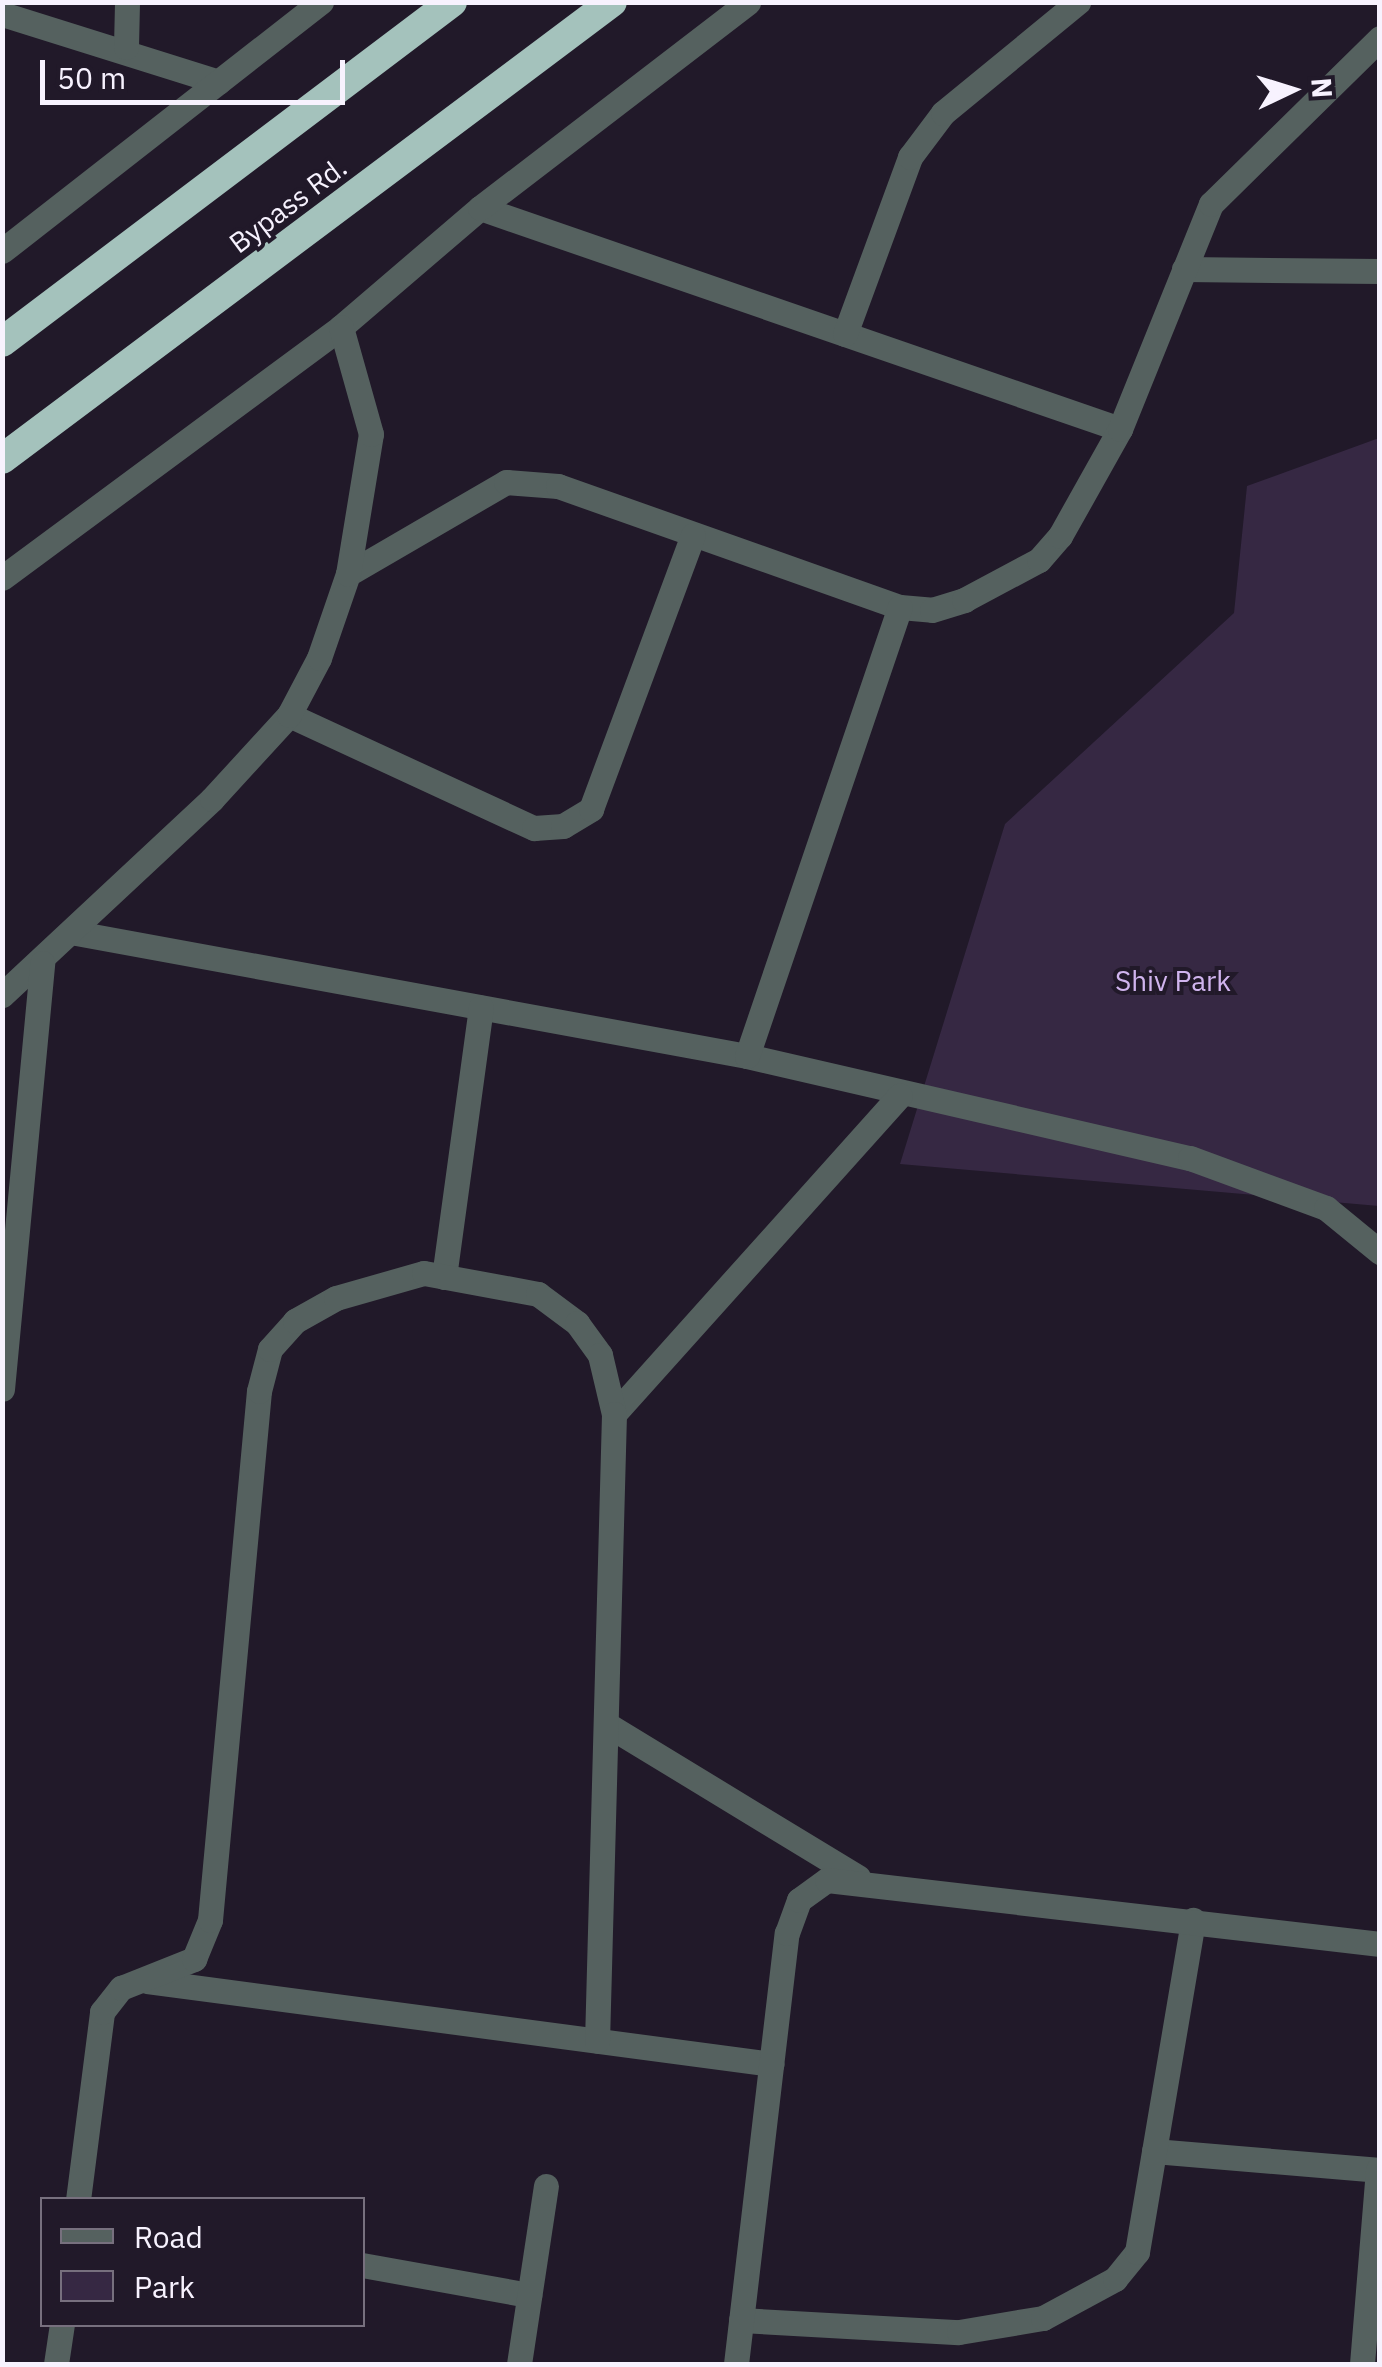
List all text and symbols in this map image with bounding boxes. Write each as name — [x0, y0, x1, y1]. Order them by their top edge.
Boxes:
scale bar — [45, 40, 350, 102]
north arrow — [1242, 40, 1342, 140]
text: 50 m — [57, 58, 126, 97]
text: N — [1303, 76, 1342, 99]
street label: Bypass Rd. — [223, 150, 353, 260]
park label: Shiv Park — [1115, 964, 1231, 998]
legend — [40, 2197, 365, 2327]
text: Road — [134, 2217, 203, 2256]
text: Park — [134, 2267, 195, 2306]

